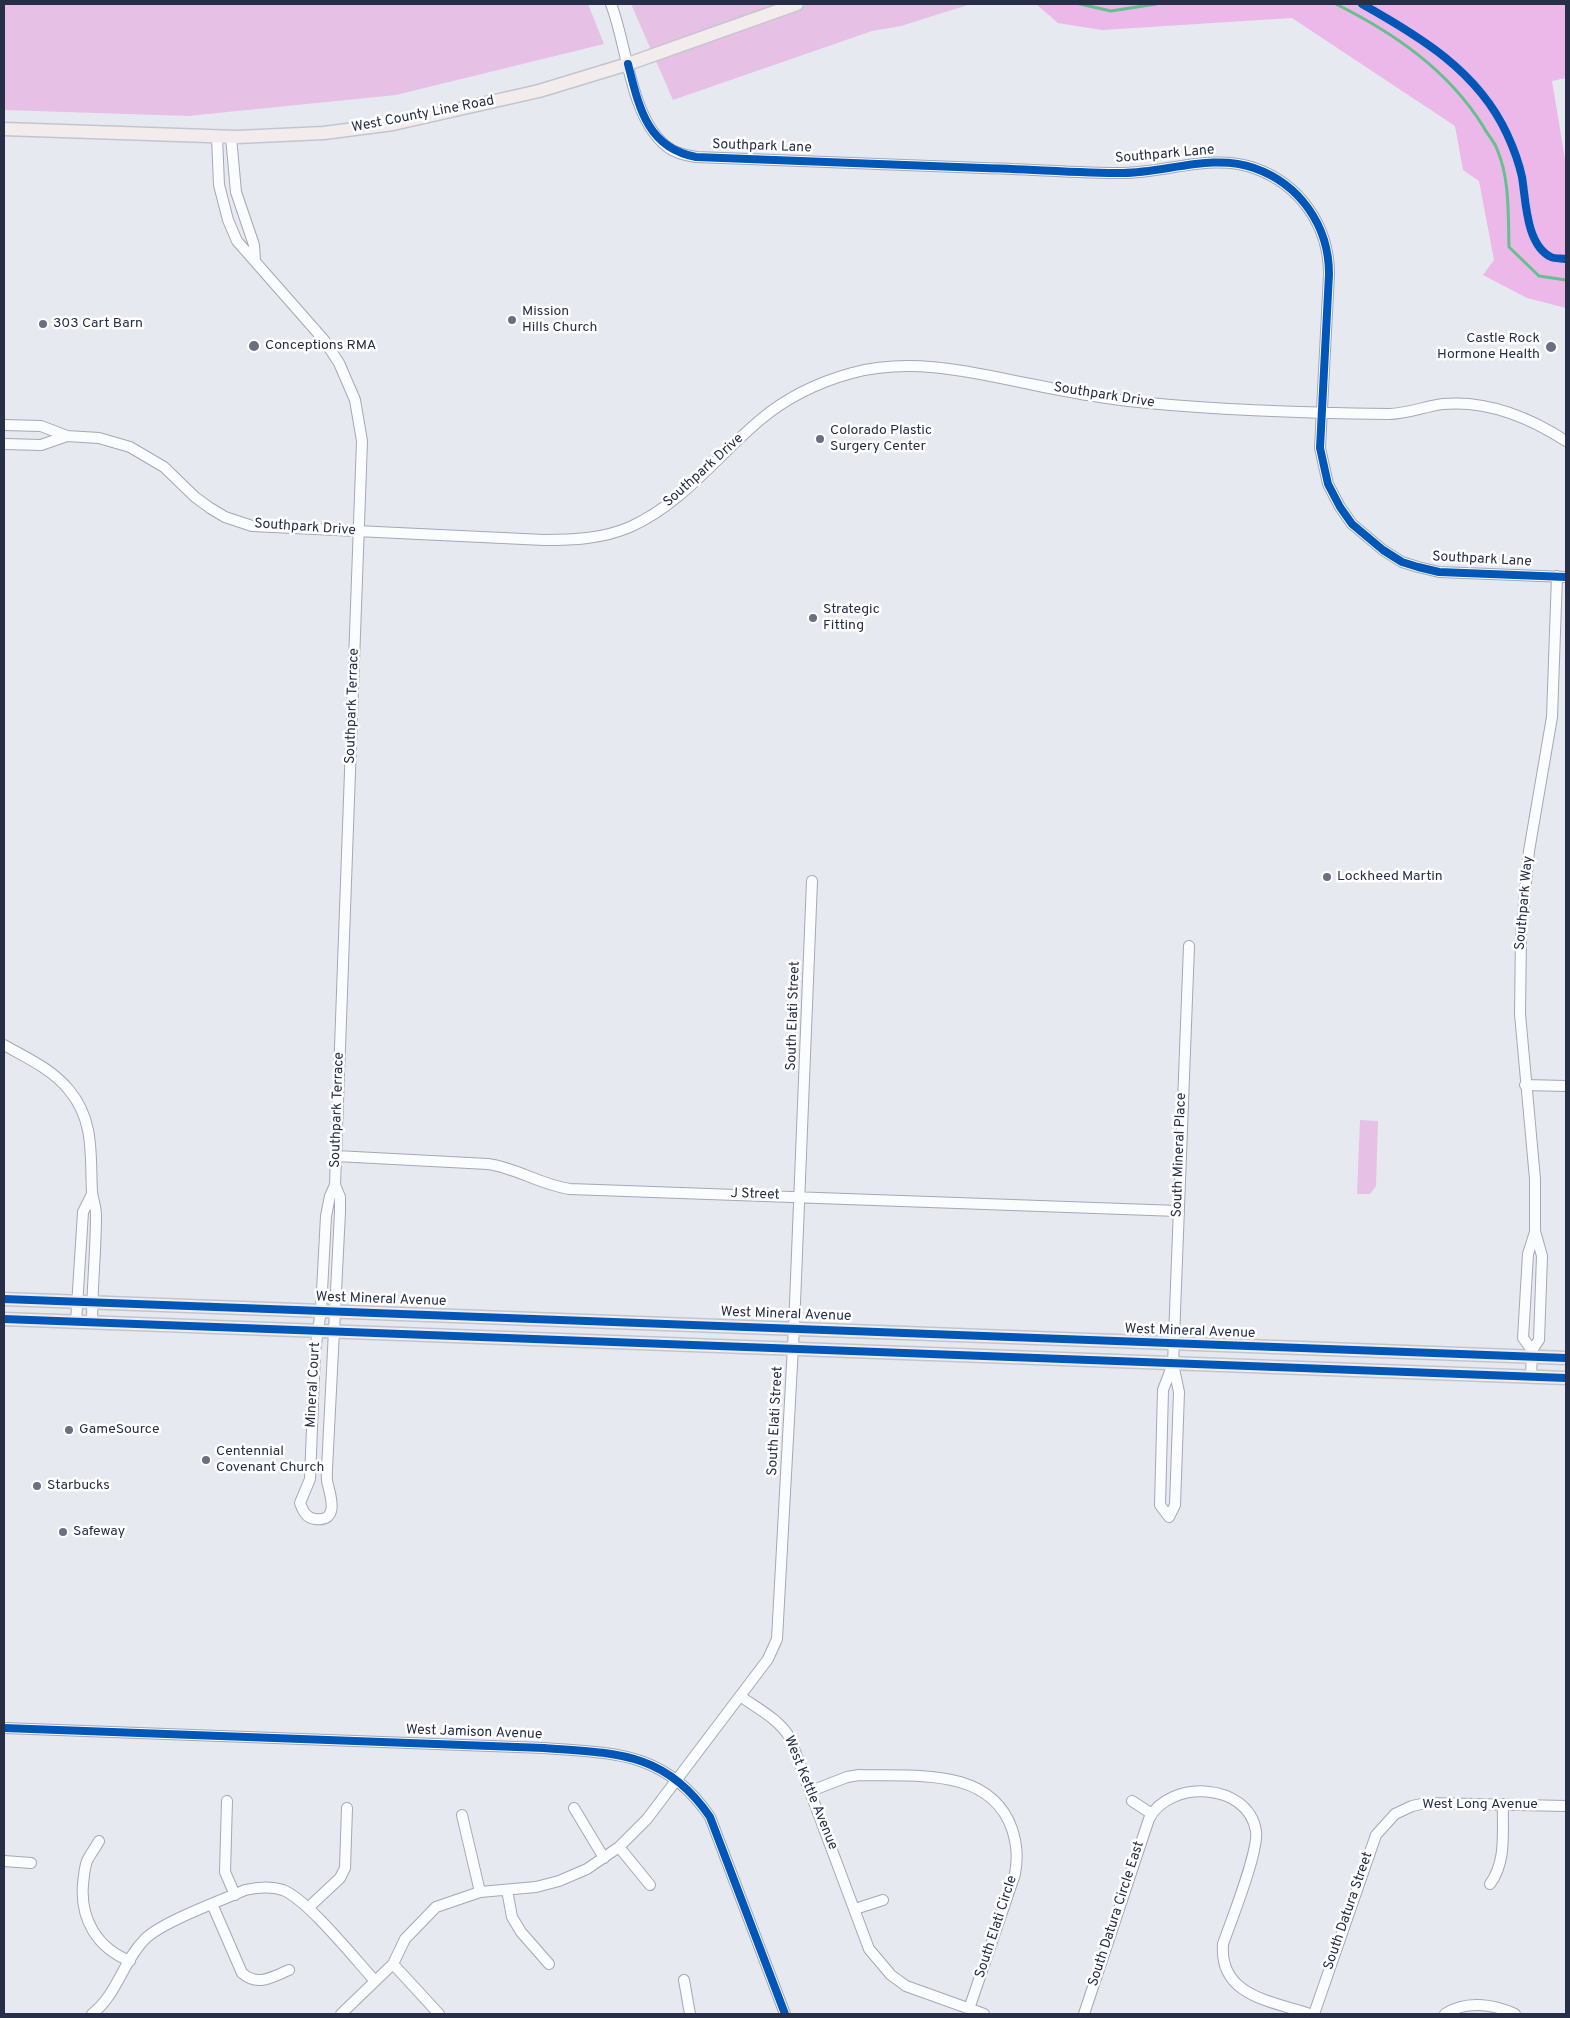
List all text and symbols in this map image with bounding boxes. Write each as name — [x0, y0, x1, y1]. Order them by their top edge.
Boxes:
street label: West County Line Road — [350, 93, 496, 137]
street label: Southpark Lane — [712, 137, 812, 157]
street label: Southpark Lane — [1115, 142, 1215, 168]
place label: Mission Hills Church — [522, 304, 597, 336]
marker: Mission Hills Church — [506, 314, 518, 326]
place label: 303 Cart Barn — [53, 316, 143, 332]
marker: 303 Cart Barn — [37, 318, 49, 330]
place label: Castle Rock Hormone Health — [1437, 331, 1540, 364]
place label: Conceptions RMA — [265, 338, 376, 354]
marker: Conceptions RMA — [247, 339, 261, 353]
marker: Castle Rock Hormone Health — [1544, 340, 1558, 354]
street label: Southpark Drive — [1052, 380, 1156, 412]
place label: Colorado Plastic Surgery Center — [830, 423, 932, 456]
street label: Southpark Drive — [661, 431, 747, 511]
marker: Colorado Plastic Surgery Center — [814, 433, 826, 445]
street label: Southpark Drive — [254, 516, 356, 540]
street label: Southpark Lane — [1432, 549, 1532, 571]
place label: Strategic Fitting — [823, 602, 880, 634]
marker: Strategic Fitting — [807, 612, 819, 624]
street label: Southpark Terrace — [343, 648, 363, 764]
street label: Southpark Way — [1513, 855, 1537, 951]
place label: Lockheed Martin — [1337, 869, 1443, 885]
marker: Lockheed Martin — [1321, 871, 1333, 883]
street label: South Elati Street — [784, 961, 804, 1071]
street label: Southpark Terrace — [328, 1052, 348, 1168]
street label: South Mineral Place — [1169, 1092, 1191, 1218]
street label: J Street — [730, 1186, 780, 1204]
street label: West Mineral Avenue — [315, 1289, 447, 1311]
street label: West Mineral Avenue — [720, 1304, 852, 1326]
street label: West Mineral Avenue — [1124, 1321, 1256, 1343]
street label: Mineral Court — [303, 1342, 325, 1428]
street label: South Elati Street — [765, 1366, 787, 1476]
place label: GameSource — [79, 1422, 159, 1438]
marker: GameSource — [63, 1424, 75, 1436]
place label: Centennial Covenant Church — [216, 1444, 324, 1476]
marker: Centennial Covenant Church — [200, 1454, 212, 1466]
place label: Starbucks — [47, 1478, 110, 1494]
marker: Starbucks — [31, 1480, 43, 1492]
place label: Safeway — [73, 1524, 125, 1540]
marker: Safeway — [57, 1526, 69, 1538]
street label: West Jamison Avenue — [405, 1722, 543, 1744]
street label: West Kettle Avenue — [779, 1734, 841, 1852]
street label: West Long Avenue — [1422, 1797, 1538, 1813]
street label: South Datura Circle East — [1086, 1839, 1148, 1989]
street label: South Datura Street — [1321, 1850, 1377, 1972]
street label: South Elati Circle — [972, 1874, 1022, 1980]

